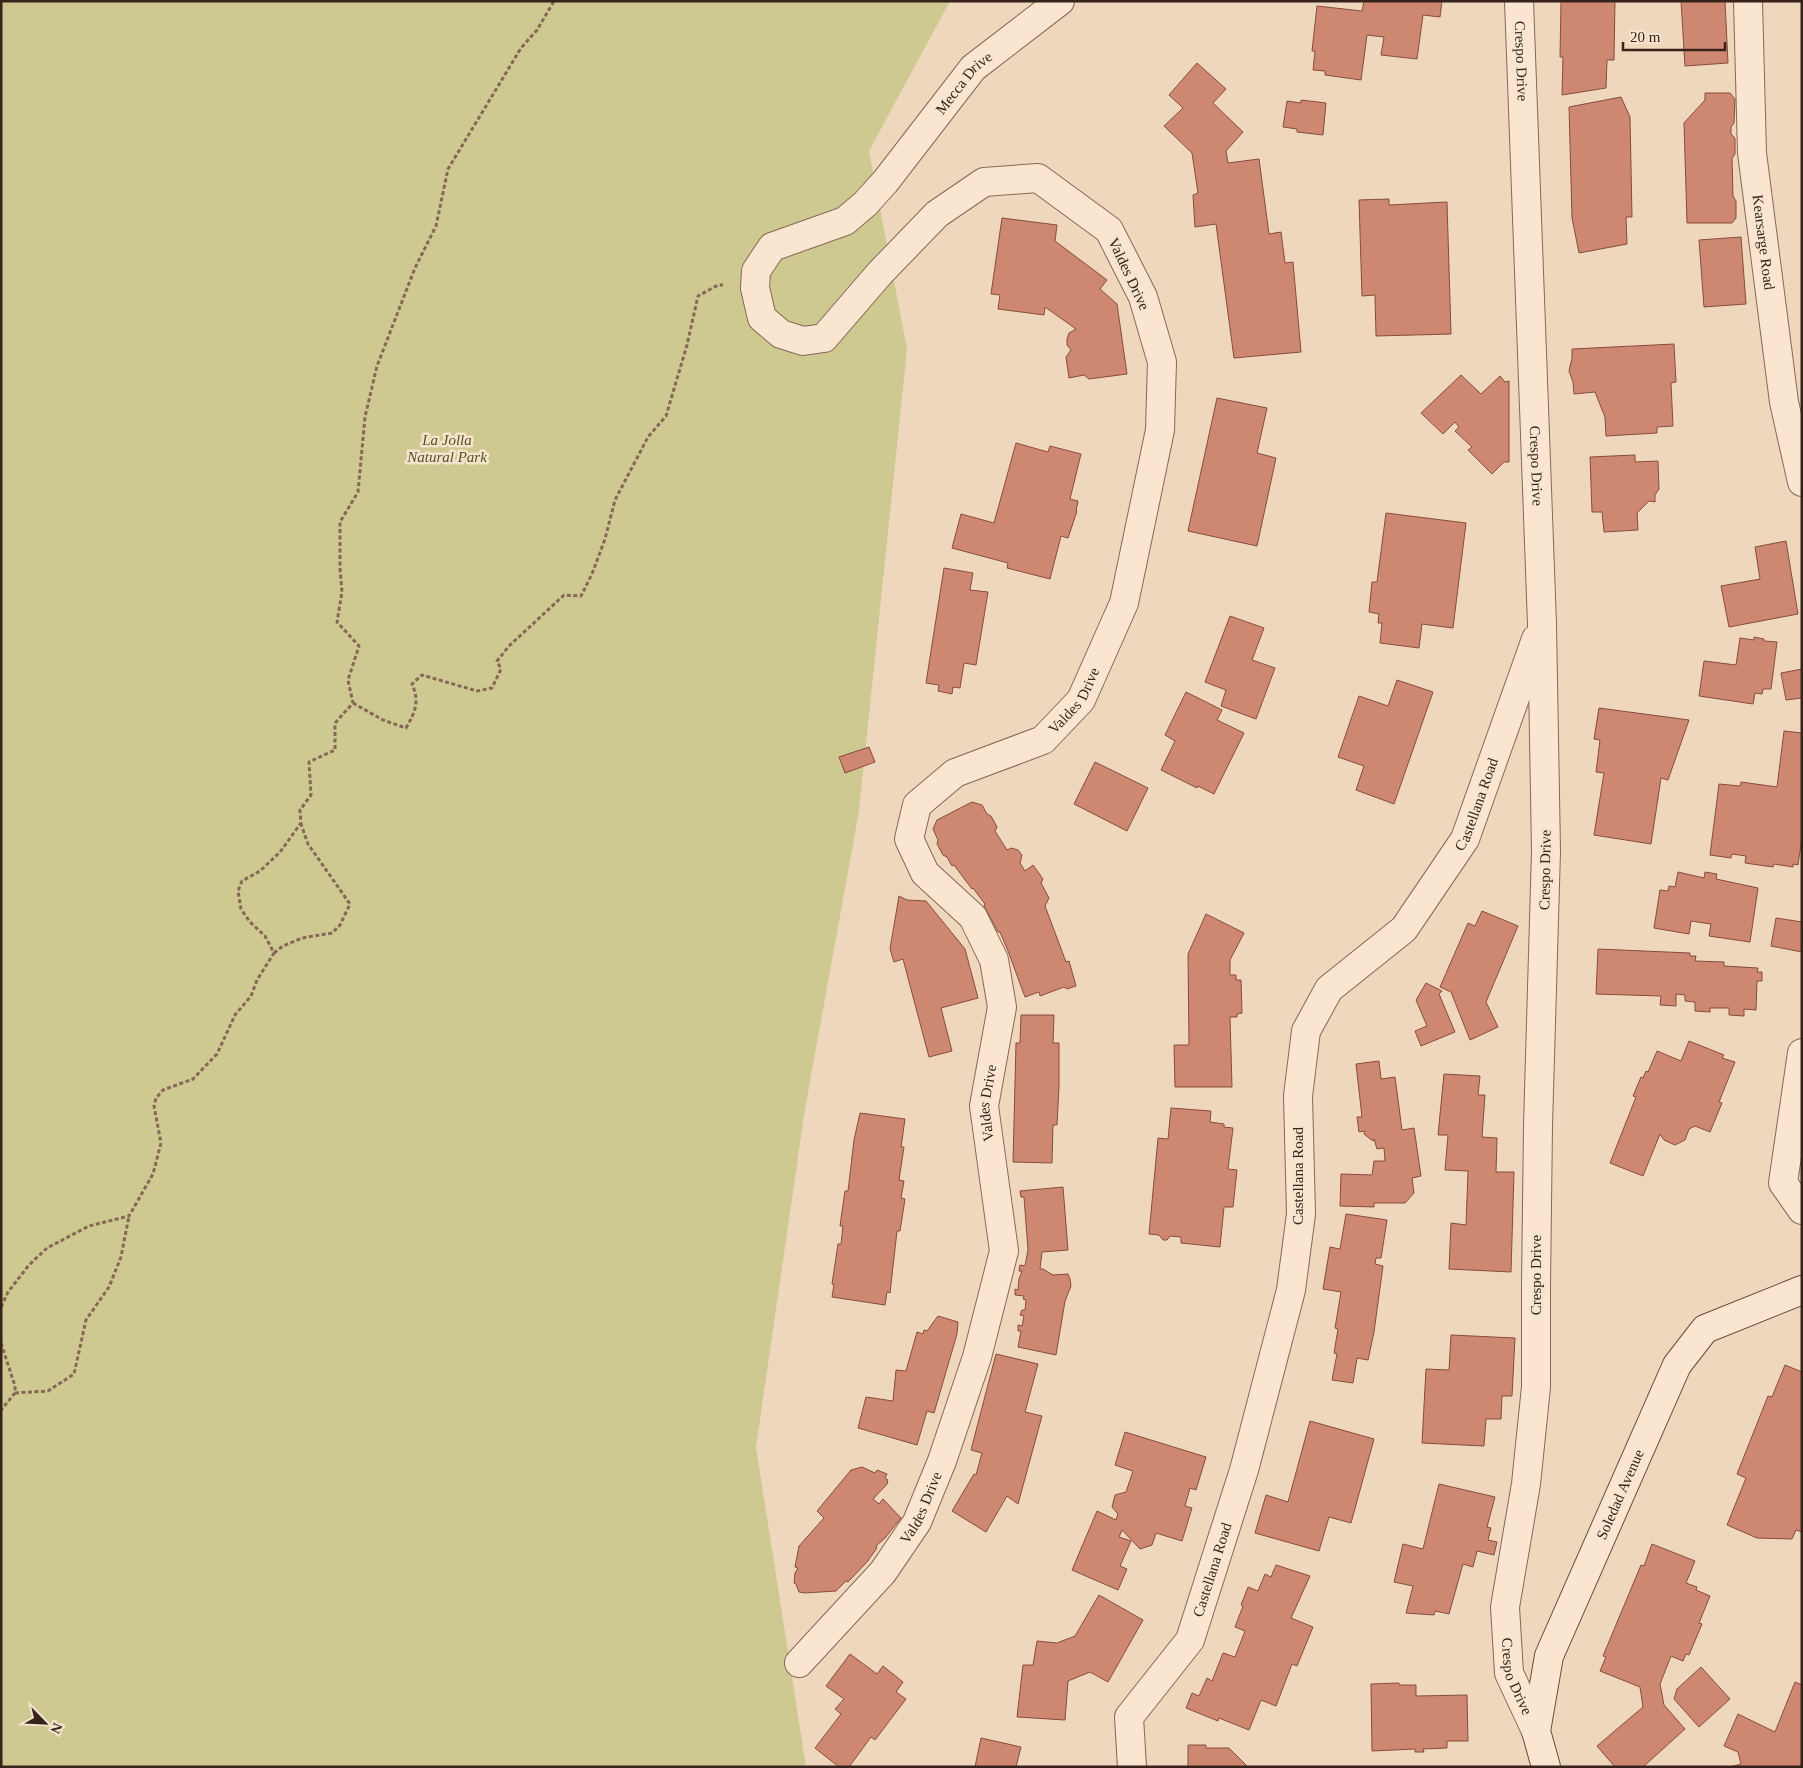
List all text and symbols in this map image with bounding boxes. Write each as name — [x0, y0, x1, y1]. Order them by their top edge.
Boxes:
street label: Crespo Drive — [1512, 20, 1531, 102]
scale bar — [1623, 20, 1726, 52]
text: 20 m — [1630, 29, 1661, 45]
street label: Mecca Drive — [932, 48, 995, 117]
street label: Kearsarge Road — [1749, 194, 1778, 291]
street label: Valdes Drive — [1105, 235, 1153, 313]
street label: Crespo Drive — [1527, 425, 1546, 507]
park label: La Jolla Natural Park — [406, 432, 487, 465]
street label: Valdes Drive — [1045, 665, 1102, 737]
street label: Castellana Road — [1451, 755, 1501, 854]
street label: Crespo Drive — [1536, 829, 1554, 910]
street label: Valdes Drive — [976, 1063, 999, 1142]
street label: Castellana Road — [1290, 1127, 1306, 1225]
street label: Crespo Drive — [1528, 1234, 1544, 1315]
street label: Soledad Avenue — [1593, 1447, 1647, 1542]
street label: Valdes Drive — [897, 1469, 945, 1547]
street label: Castellana Road — [1190, 1520, 1235, 1619]
street label: Crespo Drive — [1499, 1637, 1535, 1718]
north arrow — [20, 1698, 70, 1748]
text: N — [48, 1720, 65, 1736]

